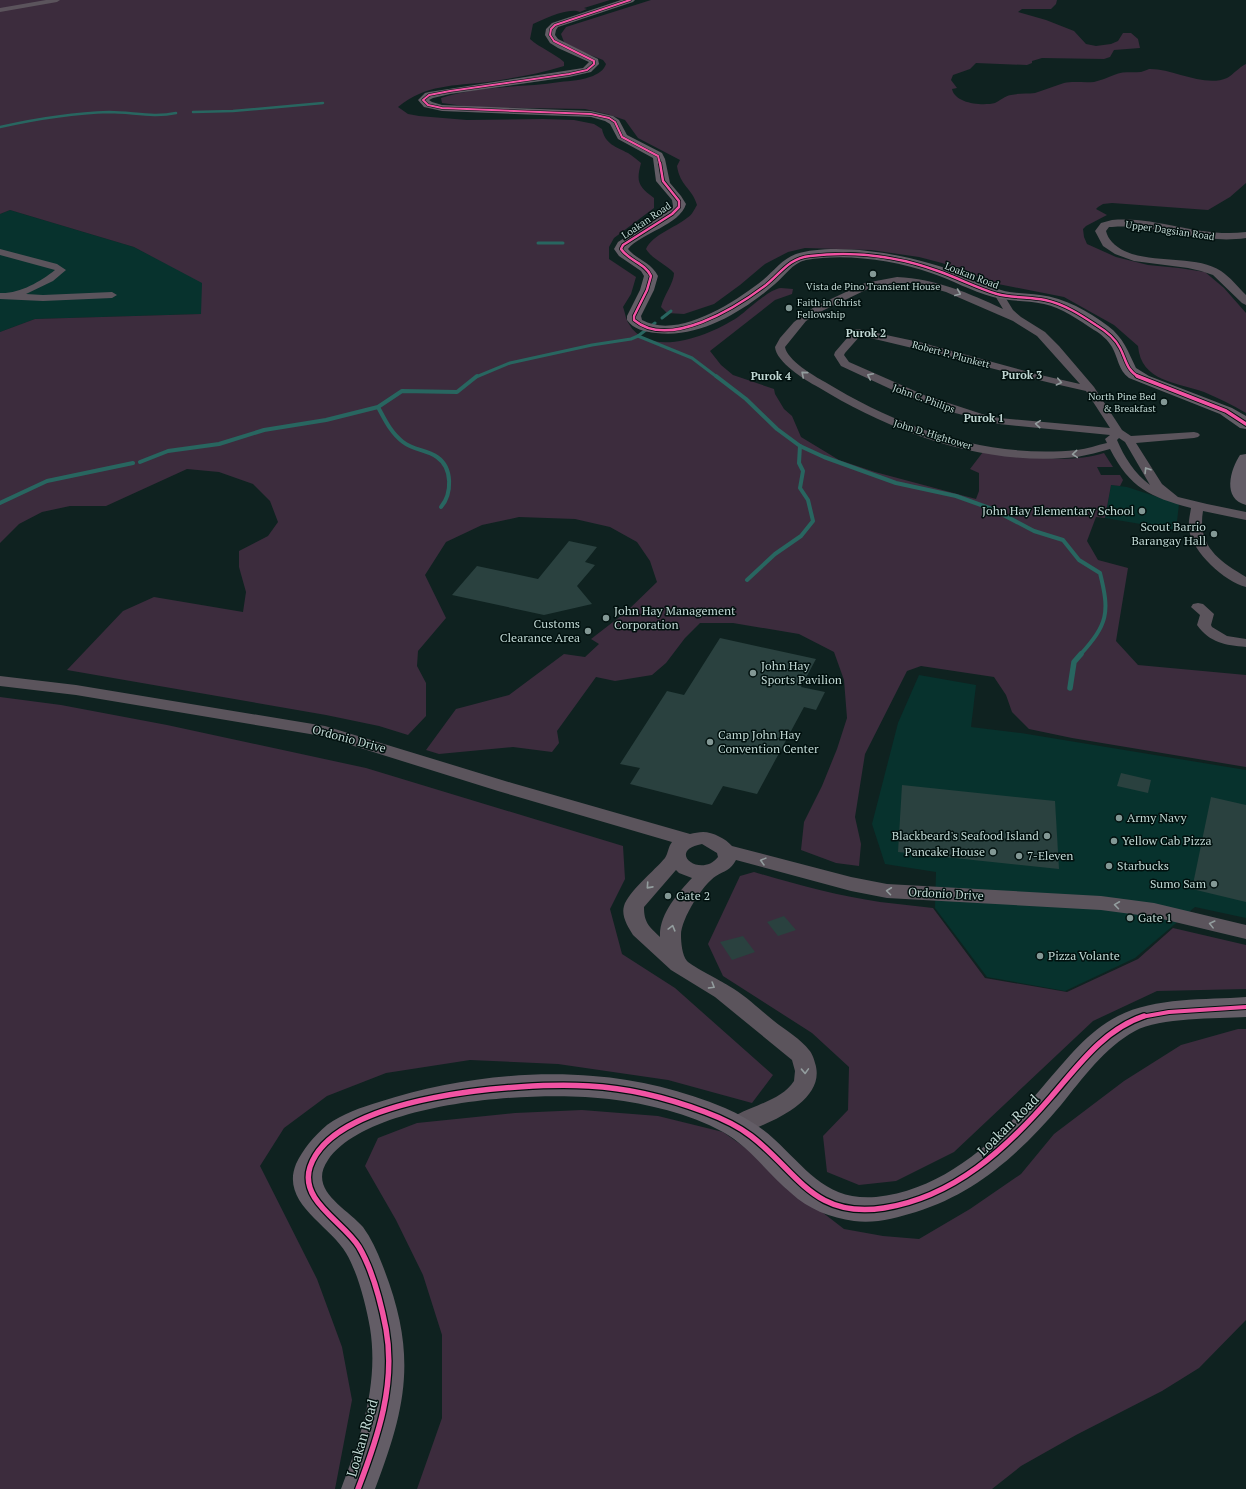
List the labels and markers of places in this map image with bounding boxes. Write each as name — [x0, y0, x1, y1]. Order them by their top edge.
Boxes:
marker: Vista de Pino Transient House — [868, 269, 878, 279]
place label: Vista de Pino Transient House — [806, 280, 940, 293]
place label: Faith in Christ Fellowship — [797, 296, 861, 321]
marker: Faith in Christ Fellowship — [784, 303, 794, 313]
place label: North Pine Bed & Breakfast — [1088, 390, 1156, 415]
marker: North Pine Bed & Breakfast — [1159, 397, 1169, 407]
place label: John Hay Elementary School — [982, 503, 1134, 518]
marker: John Hay Elementary School — [1137, 506, 1147, 516]
place label: Scout Barrio Barangay Hall — [1131, 519, 1206, 548]
marker: Scout Barrio Barangay Hall — [1209, 529, 1219, 539]
place label: John Hay Management Corporation — [614, 603, 736, 632]
marker: John Hay Management Corporation — [601, 613, 611, 623]
place label: Customs Clearance Area — [500, 616, 580, 645]
marker: Customs Clearance Area — [583, 626, 593, 636]
place label: John Hay Sports Pavilion — [761, 658, 842, 687]
marker: John Hay Sports Pavilion — [748, 668, 758, 678]
place label: Camp John Hay Convention Center — [718, 727, 819, 756]
marker: Camp John Hay Convention Center — [705, 737, 715, 747]
place label: Army Navy — [1127, 810, 1187, 825]
marker: Army Navy — [1114, 813, 1124, 823]
place label: Blackbeard's Seafood Island — [892, 828, 1039, 843]
marker: Blackbeard's Seafood Island — [1042, 831, 1052, 841]
place label: Yellow Cab Pizza — [1122, 833, 1212, 848]
marker: Yellow Cab Pizza — [1109, 836, 1119, 846]
place label: Pancake House — [905, 844, 985, 859]
marker: Pancake House — [988, 847, 998, 857]
place label: 7-Eleven — [1027, 848, 1073, 863]
marker: 7-Eleven — [1014, 851, 1024, 861]
place label: Starbucks — [1117, 858, 1169, 873]
marker: Starbucks — [1104, 861, 1114, 871]
place label: Sumo Sam — [1150, 876, 1207, 891]
marker: Sumo Sam — [1209, 879, 1219, 889]
place label: Gate 2 — [676, 888, 710, 903]
marker: Gate 2 — [663, 891, 673, 901]
place label: Gate 1 — [1138, 910, 1172, 925]
marker: Gate 1 — [1125, 913, 1135, 923]
place label: Pizza Volante — [1048, 948, 1120, 963]
marker: Pizza Volante — [1035, 951, 1045, 961]

